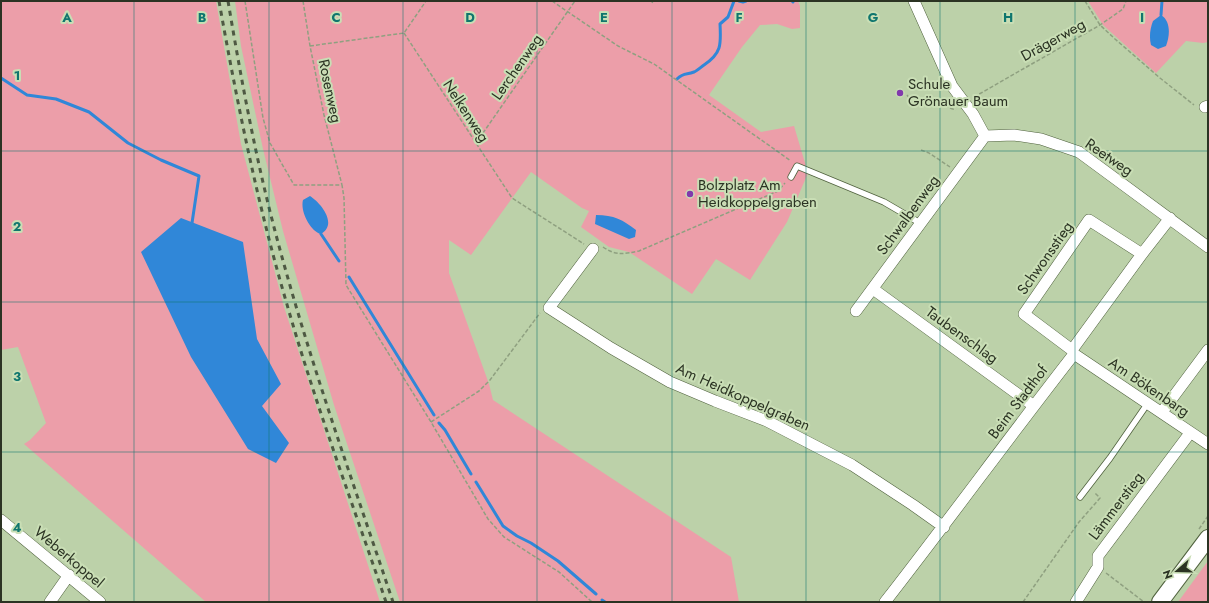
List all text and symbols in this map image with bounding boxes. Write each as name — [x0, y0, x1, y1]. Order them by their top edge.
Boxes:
text: A — [61, 8, 72, 27]
text: B — [198, 8, 207, 27]
text: C — [331, 8, 341, 27]
text: D — [465, 8, 475, 27]
text: E — [600, 8, 608, 27]
text: F — [735, 8, 743, 27]
text: G — [868, 8, 879, 27]
text: H — [1003, 8, 1013, 27]
text: I — [1140, 8, 1144, 27]
street label: Drägerweg — [1017, 13, 1089, 67]
street label: Lerchenweg — [486, 29, 548, 105]
street label: Rosenweg — [313, 57, 347, 125]
text: 1 — [14, 66, 20, 85]
place label: Schule Grönauer Baum — [908, 73, 1008, 112]
street label: Nelkenweg — [437, 75, 495, 147]
marker: Schule Grönauer Baum — [895, 88, 905, 98]
street label: Reetweg — [1081, 133, 1137, 181]
street label: Schwalbenweg — [871, 170, 945, 260]
place label: Bolzplatz Am Heidkoppelgraben — [698, 174, 817, 213]
marker: Bolzplatz Am Heidkoppelgraben — [685, 189, 695, 199]
text: 2 — [13, 217, 21, 236]
street label: Schwonsstieg — [1012, 217, 1078, 299]
street label: Taubenschlag — [921, 301, 1003, 369]
street label: Am Bökenbarg — [1104, 352, 1194, 422]
street label: Am Heidkoppelgraben — [672, 357, 814, 437]
street label: Beim Stadthof — [983, 360, 1054, 444]
text: 3 — [13, 367, 21, 386]
street label: Lämmerstieg — [1083, 467, 1149, 545]
text: 4 — [12, 518, 22, 537]
street label: Weberkoppel — [29, 521, 109, 593]
north arrow — [1157, 551, 1197, 591]
text: N — [1159, 568, 1177, 581]

